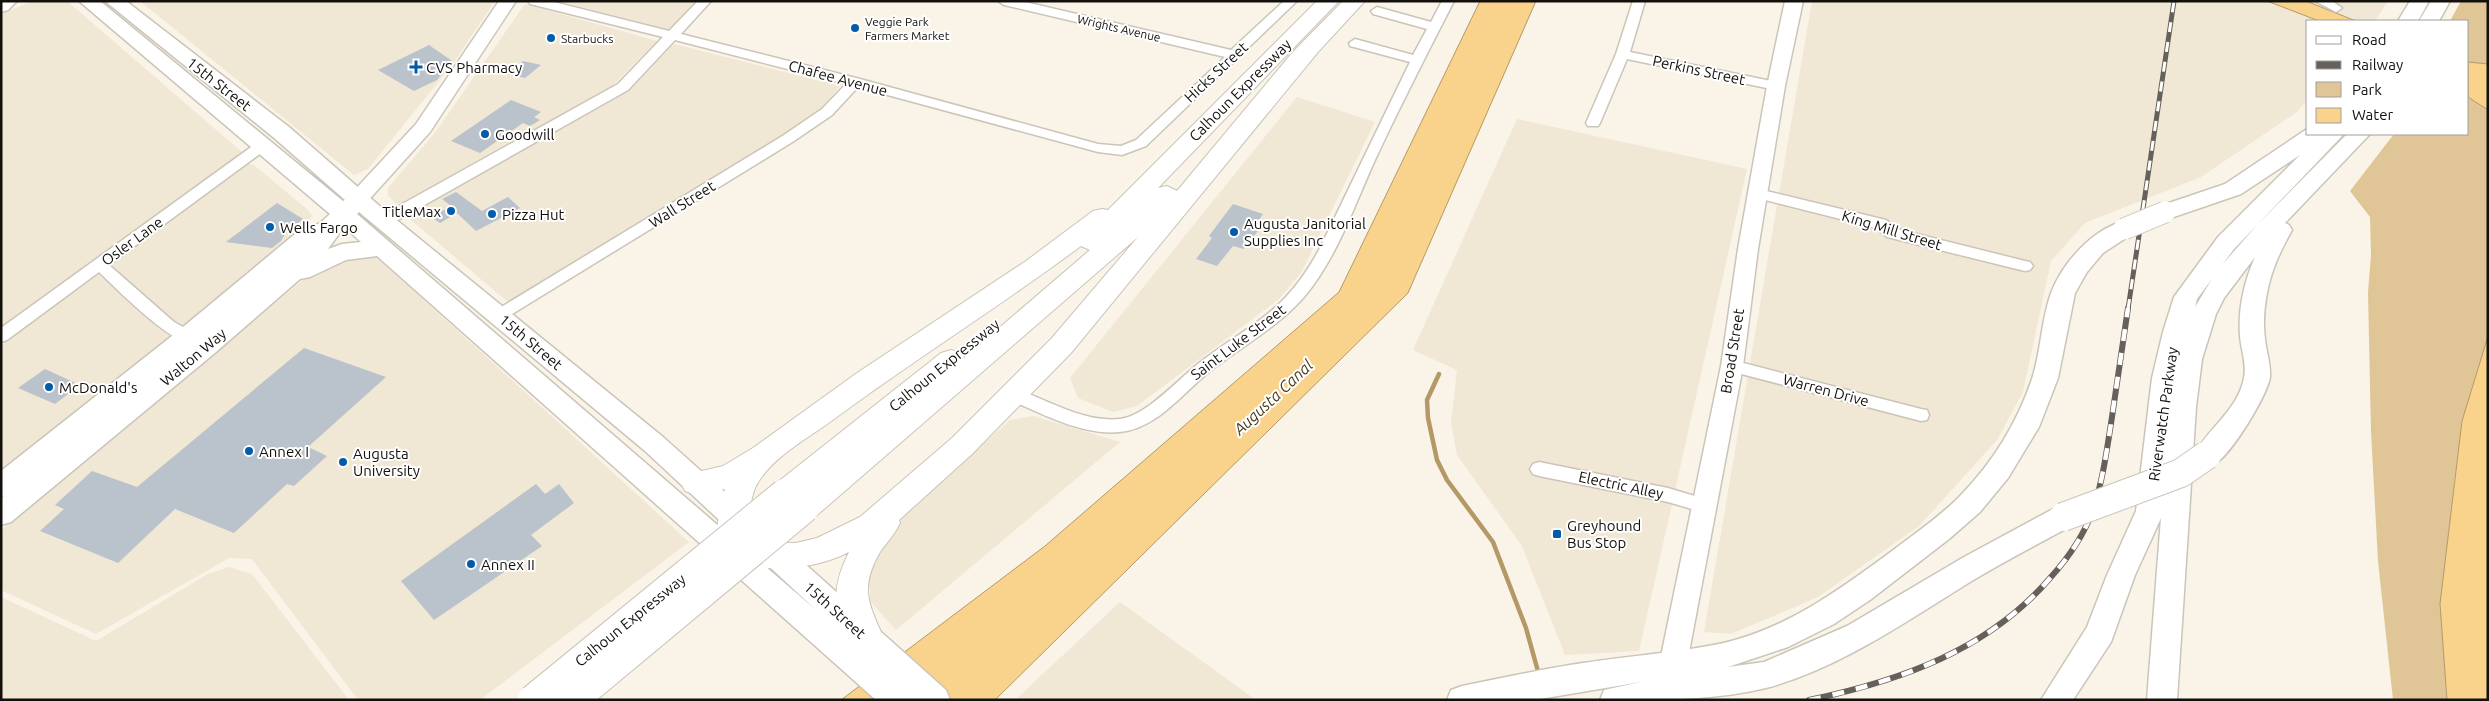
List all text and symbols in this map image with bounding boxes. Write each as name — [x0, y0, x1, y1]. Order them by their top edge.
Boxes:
street label: Wrights Avenue — [1076, 12, 1162, 44]
place label: Veggie Park Farmers Market — [865, 15, 950, 42]
legend — [2306, 20, 2469, 135]
marker: Veggie Park Farmers Market — [849, 22, 861, 34]
text: Road — [2352, 31, 2387, 48]
marker: Starbucks — [545, 32, 557, 44]
place label: Starbucks — [561, 32, 613, 45]
street label: Calhoun Expressway — [1185, 35, 1295, 145]
street label: Hicks Street — [1181, 38, 1251, 106]
street label: Perkins Street — [1651, 52, 1747, 88]
street label: 15th Street — [184, 54, 255, 114]
text: Railway — [2352, 56, 2403, 73]
street label: Chafee Avenue — [787, 57, 889, 99]
place label: CVS Pharmacy — [426, 59, 522, 76]
marker: CVS Pharmacy — [410, 61, 422, 73]
text: Park — [2352, 81, 2382, 98]
text: Water — [2352, 106, 2393, 123]
place label: Goodwill — [495, 126, 554, 143]
marker: Goodwill — [479, 128, 491, 140]
street label: Wall Street — [646, 177, 718, 231]
place label: TitleMax — [382, 203, 441, 220]
marker: TitleMax — [445, 205, 457, 217]
place label: Pizza Hut — [502, 206, 565, 223]
street label: King Mill Street — [1840, 207, 1944, 253]
marker: Pizza Hut — [486, 208, 498, 220]
street label: Osler Lane — [98, 213, 166, 269]
place label: Augusta Janitorial Supplies Inc — [1244, 215, 1366, 249]
place label: Wells Fargo — [280, 219, 358, 236]
marker: Wells Fargo — [264, 221, 276, 233]
marker: Augusta Janitorial Supplies Inc — [1228, 226, 1240, 238]
street label: Saint Luke Street — [1187, 301, 1289, 383]
street label: Broad Street — [1717, 307, 1747, 395]
street label: 15th Street — [496, 311, 566, 373]
street label: Calhoun Expressway — [885, 315, 1003, 415]
street label: Walton Way — [157, 325, 229, 389]
street label: Riverwatch Parkway — [2145, 346, 2181, 482]
water label: Augusta Canal — [1229, 355, 1317, 439]
street label: Warren Drive — [1781, 370, 1871, 410]
place label: McDonald's — [59, 379, 137, 396]
marker: McDonald's — [43, 381, 55, 393]
place label: Annex I — [259, 443, 309, 460]
marker: Annex I — [243, 445, 255, 457]
place label: Augusta University — [353, 445, 420, 479]
marker: Augusta University — [337, 456, 349, 468]
street label: Electric Alley — [1577, 468, 1665, 502]
place label: Greyhound Bus Stop — [1567, 517, 1641, 551]
marker: Greyhound Bus Stop — [1551, 528, 1563, 540]
place label: Annex II — [481, 556, 535, 573]
marker: Annex II — [465, 558, 477, 570]
street label: Calhoun Expressway — [571, 570, 689, 670]
street label: 15th Street — [801, 578, 869, 642]

